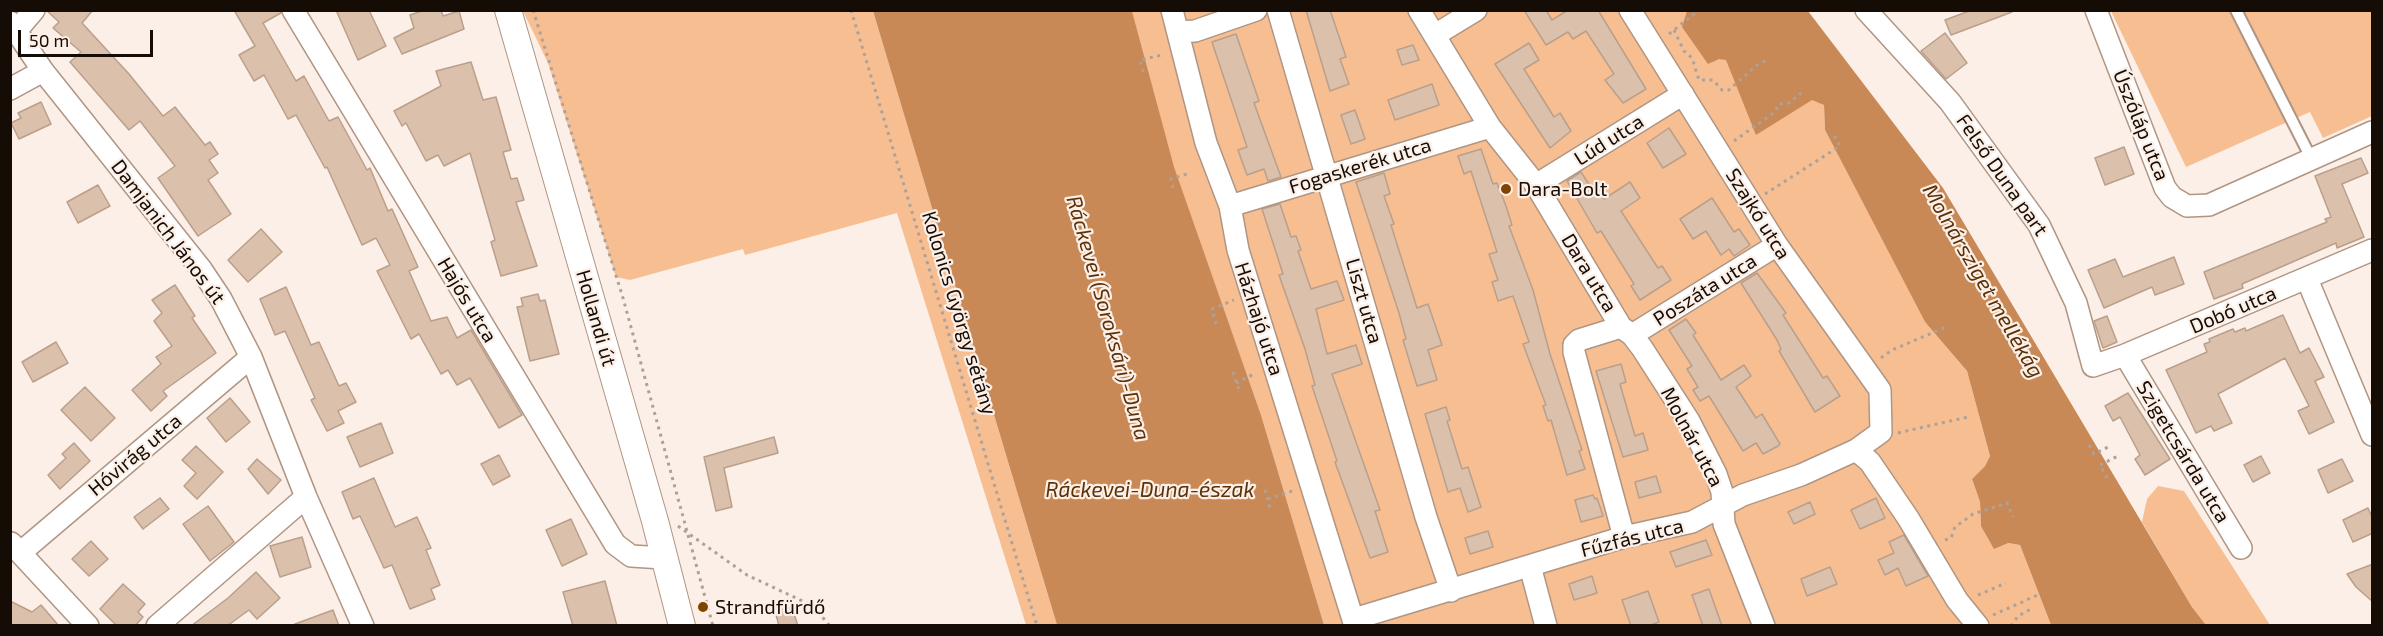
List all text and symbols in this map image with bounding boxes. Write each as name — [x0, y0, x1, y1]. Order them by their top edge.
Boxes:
scale bar — [21, 18, 156, 56]
text: 50 m — [29, 29, 69, 51]
street label: Úszóláp utca — [2108, 66, 2174, 184]
street label: Lúd utca — [1570, 109, 1648, 171]
street label: Felső Duna part — [1951, 110, 2053, 240]
street label: Fogaskerék utca — [1286, 133, 1434, 199]
street label: Damjanich János út — [106, 155, 230, 309]
street label: Szajkó utca — [1721, 164, 1795, 264]
place label: Dara-Bolt — [1518, 177, 1607, 201]
water label: Molnársziget mellékág — [1917, 180, 2049, 382]
marker: Dara-Bolt — [1499, 182, 1513, 196]
water label: Ráckevei (Soroksári)-Duna — [1061, 193, 1155, 443]
street label: Kolonics György sétány — [917, 208, 1001, 418]
street label: Dara utca — [1556, 229, 1622, 317]
street label: Poszáta utca — [1649, 249, 1761, 331]
street label: Hajós utca — [432, 253, 502, 347]
street label: Liszt utca — [1340, 256, 1388, 346]
street label: Házhajó utca — [1229, 259, 1289, 379]
street label: Hollandi út — [571, 267, 621, 369]
street label: Dobó utca — [2186, 281, 2280, 339]
street label: Szigetcsárda utca — [2131, 377, 2235, 527]
street label: Molnár utca — [1656, 383, 1728, 491]
street label: Hóvirág utca — [83, 409, 187, 501]
water label: Ráckevei-Duna-észak — [1046, 477, 1254, 503]
street label: Fűzfás utca — [1578, 514, 1686, 562]
place label: Strandfürdő — [715, 595, 825, 619]
marker: Strandfürdő — [696, 600, 710, 614]

